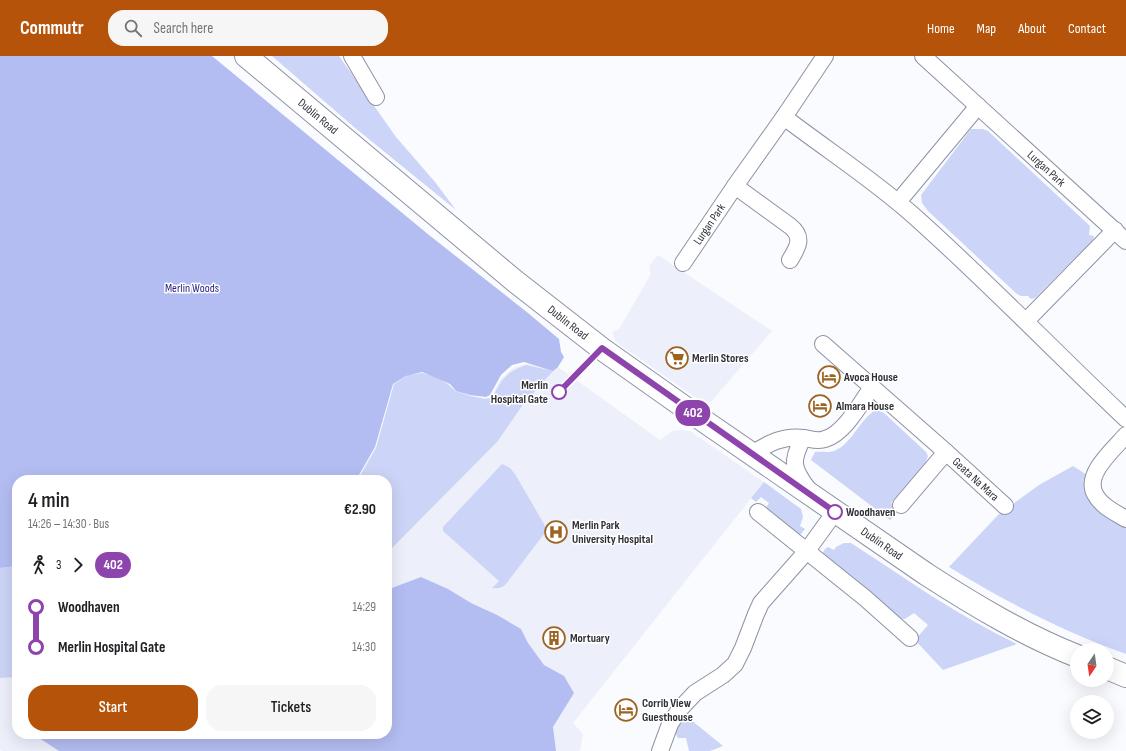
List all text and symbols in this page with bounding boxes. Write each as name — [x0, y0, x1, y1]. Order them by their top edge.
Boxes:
search box — [108, 10, 388, 46]
text: Commutr — [20, 17, 84, 40]
icon: search — [122, 17, 144, 39]
text: Search here — [154, 19, 213, 38]
text: Home — [927, 20, 955, 37]
text: Map — [977, 20, 996, 37]
text: About — [1018, 20, 1046, 37]
text: Contact — [1068, 20, 1106, 37]
street label: Dublin Road — [295, 95, 341, 137]
street label: Lurgan Park — [1024, 147, 1069, 190]
street label: Lurgan Park — [690, 200, 729, 248]
park label: Merlin Woods — [165, 281, 219, 296]
street label: Dublin Road — [545, 302, 591, 343]
supermarket icon: Merlin Stores — [664, 345, 690, 371]
place label: Merlin Stores — [692, 351, 749, 366]
hotel icon: Avoca House — [816, 364, 842, 390]
place label: Avoca House — [843, 370, 898, 385]
place label: Merlin Hospital Gate — [491, 378, 548, 407]
marker: Merlin Hospital Gate — [551, 384, 567, 400]
hotel icon: Almara House — [807, 393, 833, 419]
place label: Almara House — [835, 399, 894, 414]
line badge: 402 — [670, 400, 716, 426]
text: 402 — [683, 404, 703, 421]
street label: Geata Na Mara — [949, 454, 1002, 505]
text: 4 min — [28, 487, 70, 514]
text: €2.90 — [344, 500, 376, 519]
marker: Woodhaven — [827, 504, 843, 520]
place label: Woodhaven — [846, 505, 895, 520]
text: 14:26 – 14:30 · Bus — [28, 516, 109, 532]
place label: Merlin Park University Hospital — [572, 518, 653, 547]
hospital icon: Merlin Park University Hospital — [543, 519, 569, 545]
street label: Dublin Road — [858, 524, 906, 563]
icon: walk — [28, 554, 50, 576]
icon: forward — [67, 554, 89, 576]
text: 402 — [103, 556, 123, 573]
text: 3 — [56, 557, 61, 573]
text: Woodhaven — [58, 598, 120, 617]
text: 14:29 — [352, 599, 376, 615]
building icon: Mortuary — [541, 625, 567, 651]
place label: Mortuary — [570, 631, 610, 646]
text: Merlin Hospital Gate — [58, 638, 165, 657]
text: 14:30 — [352, 639, 376, 655]
north arrow — [1070, 643, 1114, 687]
map controls — [1070, 643, 1114, 739]
button: Start — [28, 685, 198, 731]
button: Tickets — [206, 685, 376, 731]
button: layers — [1070, 695, 1114, 739]
place label: Corrib View Guesthouse — [642, 696, 693, 725]
hotel icon: Corrib View Guesthouse — [613, 697, 639, 723]

